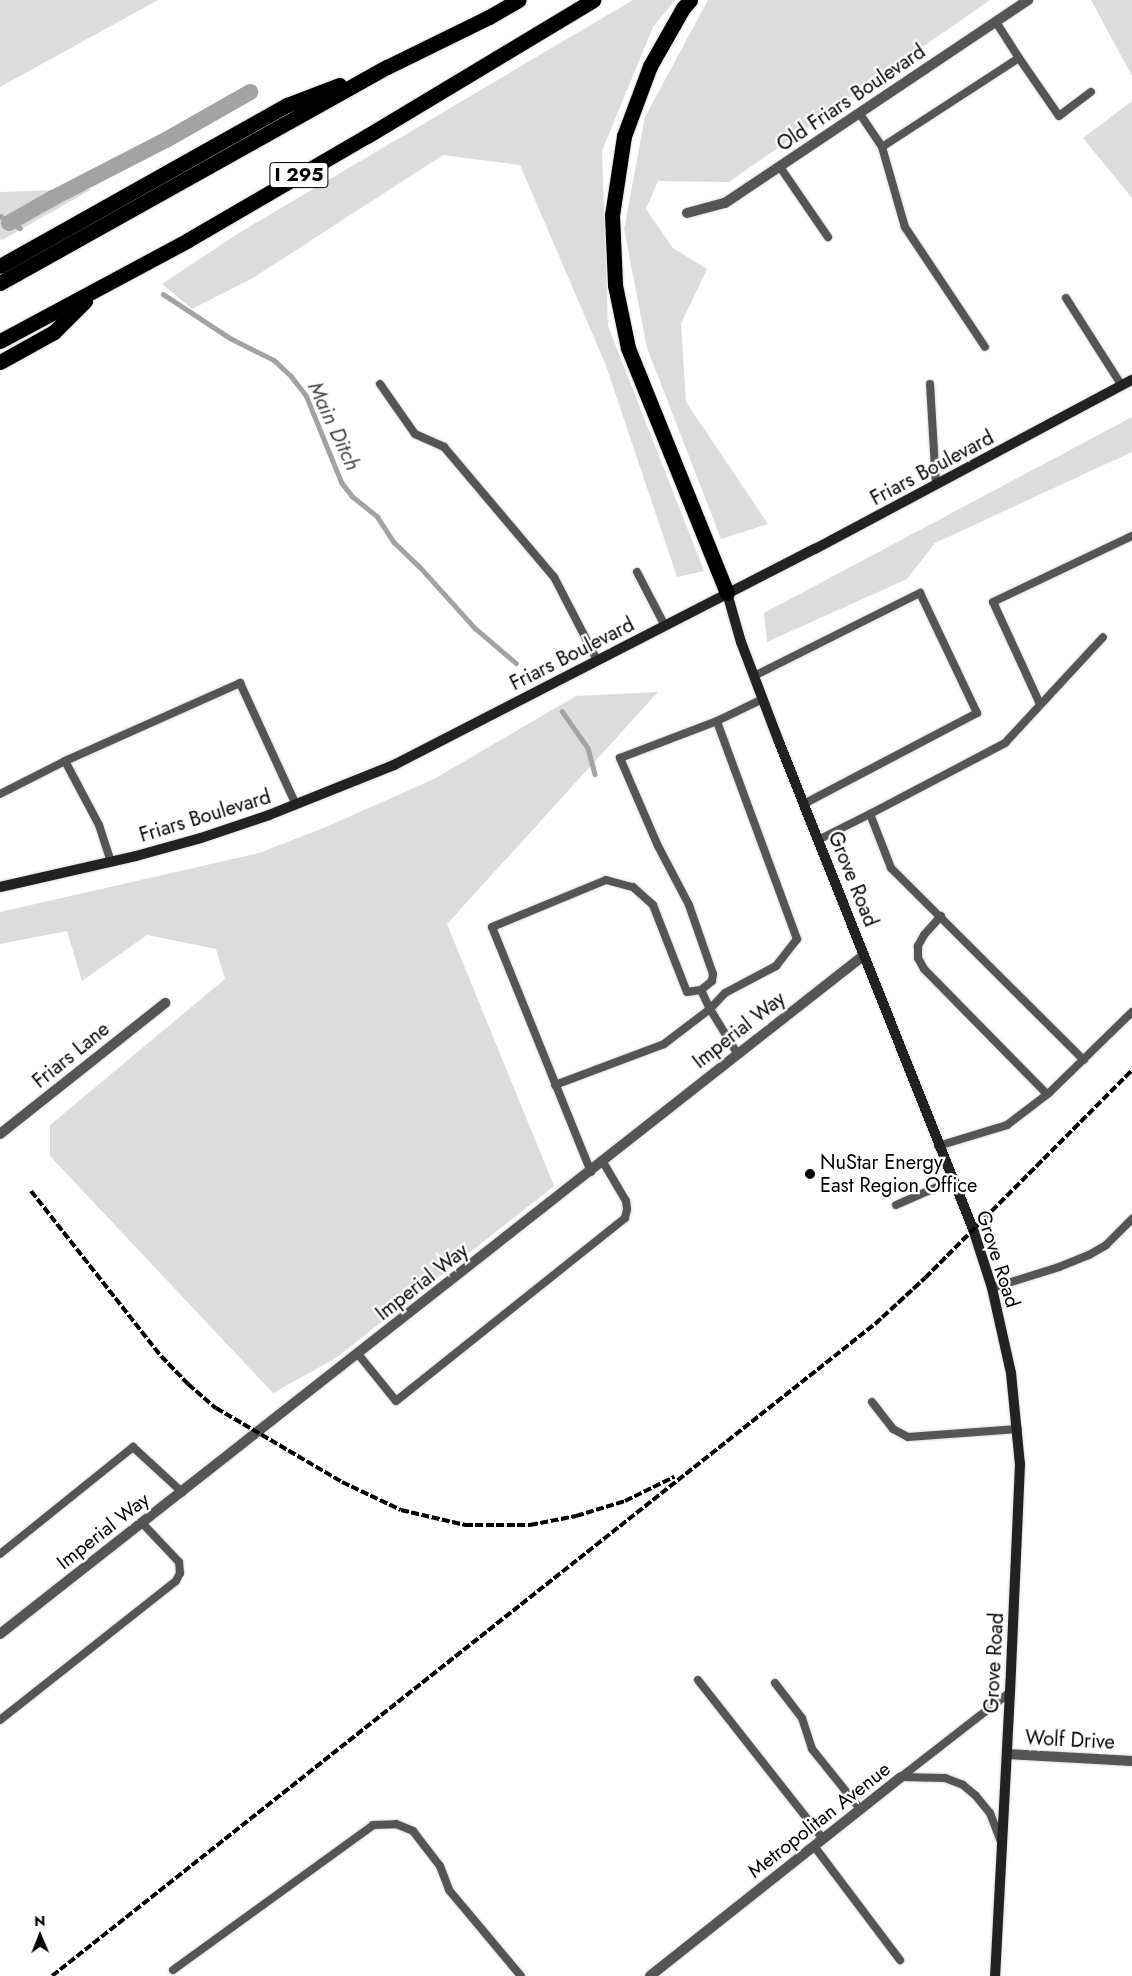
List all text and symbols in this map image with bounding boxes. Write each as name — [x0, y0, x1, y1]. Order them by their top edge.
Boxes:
street label: Old Friars Boulevard — [772, 39, 930, 157]
road number: I 295 — [269, 158, 329, 192]
water label: Main Ditch — [303, 378, 365, 474]
street label: Friars Boulevard — [866, 425, 998, 511]
street label: Friars Boulevard — [506, 612, 638, 696]
street label: Friars Boulevard — [136, 785, 274, 847]
street label: Grove Road — [823, 828, 883, 930]
street label: Imperial Way — [688, 986, 790, 1074]
street label: Friars Lane — [28, 1017, 114, 1093]
place label: NuStar Energy East Region Office — [820, 1150, 977, 1197]
marker: NuStar Energy East Region Office — [804, 1168, 816, 1180]
street label: Grove Road — [971, 1207, 1025, 1311]
street label: Imperial Way — [371, 1238, 473, 1326]
street label: Imperial Way — [52, 1487, 154, 1575]
street label: Grove Road — [979, 1612, 1009, 1714]
street label: Wolf Drive — [1024, 1726, 1116, 1754]
street label: Metropolitan Avenue — [743, 1757, 895, 1883]
north arrow — [15, 1911, 65, 1961]
text: N — [34, 1911, 45, 1931]

